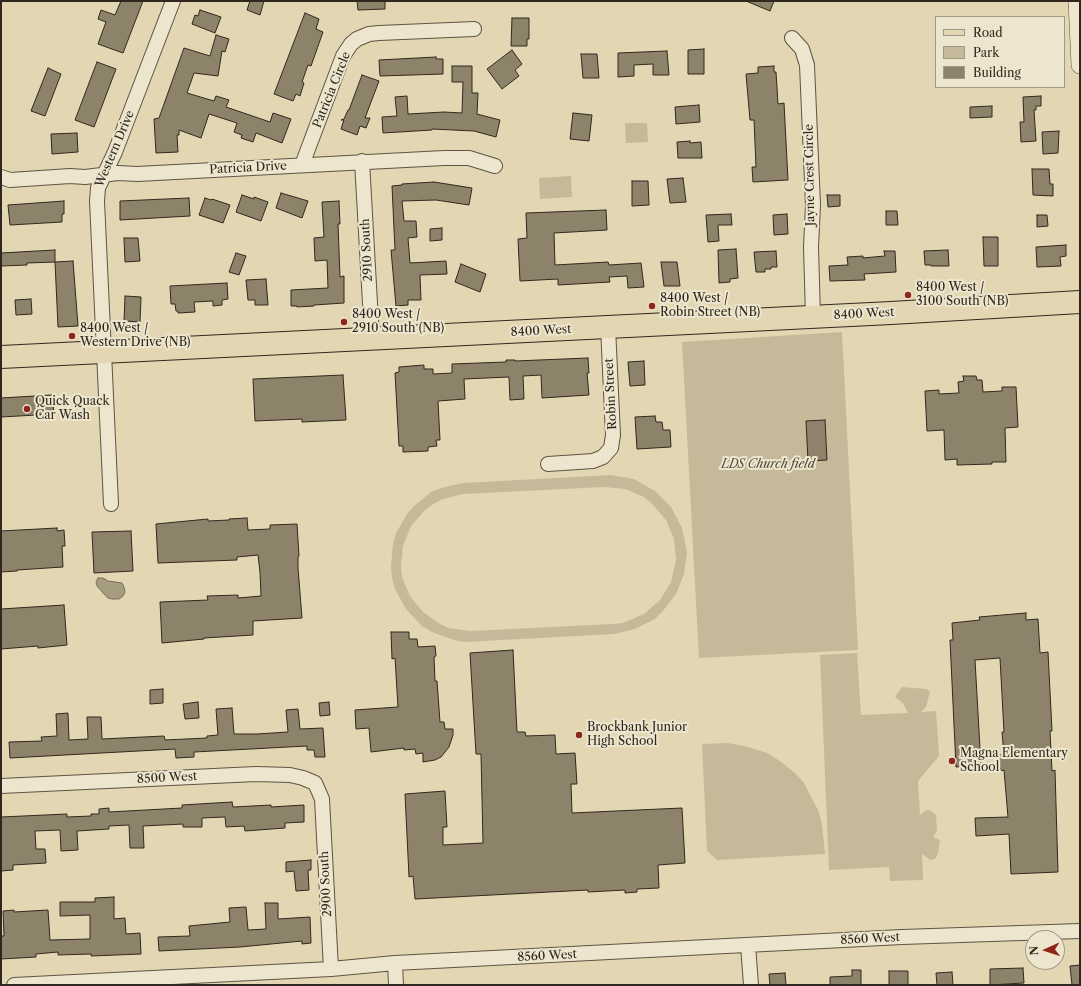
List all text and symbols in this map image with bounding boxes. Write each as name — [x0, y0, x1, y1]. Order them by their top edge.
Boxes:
legend — [935, 16, 1065, 88]
text: Road — [973, 25, 1003, 40]
text: Park — [973, 45, 999, 60]
street label: Patricia Circle — [310, 50, 354, 130]
text: Building — [973, 65, 1021, 80]
street label: Western Drive — [92, 108, 138, 190]
street label: Jayne Crest Circle — [802, 124, 818, 226]
street label: Patricia Drive — [209, 159, 287, 177]
street label: 2910 South — [358, 218, 376, 282]
place label: 8400 West / 3100 South (NB) — [916, 281, 1008, 309]
marker: 8400 West / 3100 South (NB) — [903, 290, 913, 300]
place label: 8400 West / Robin Street (NB) — [660, 292, 760, 320]
marker: 8400 West / Robin Street (NB) — [647, 301, 657, 311]
street label: 8400 West — [833, 305, 895, 323]
place label: 8400 West / 2910 South (NB) — [352, 308, 444, 336]
marker: 8400 West / 2910 South (NB) — [339, 317, 349, 327]
place label: 8400 West / Western Drive (NB) — [80, 322, 191, 350]
street label: 8400 West — [510, 322, 572, 340]
marker: 8400 West / Western Drive (NB) — [67, 331, 77, 341]
street label: Robin Street — [602, 358, 620, 430]
place label: Quick Quack Car Wash — [35, 395, 109, 423]
marker: Quick Quack Car Wash — [22, 404, 32, 414]
park label: LDS Church field — [721, 458, 815, 472]
place label: Brockbank Junior High School — [587, 721, 687, 749]
marker: Brockbank Junior High School — [574, 730, 584, 740]
place label: Magna Elementary School — [960, 747, 1068, 775]
marker: Magna Elementary School — [947, 756, 957, 766]
street label: 8500 West — [137, 769, 197, 787]
street label: 2900 South — [317, 851, 335, 917]
street label: 8560 West — [840, 930, 900, 948]
north arrow — [1025, 930, 1065, 970]
text: N — [1027, 945, 1041, 956]
street label: 8560 West — [517, 947, 577, 965]

